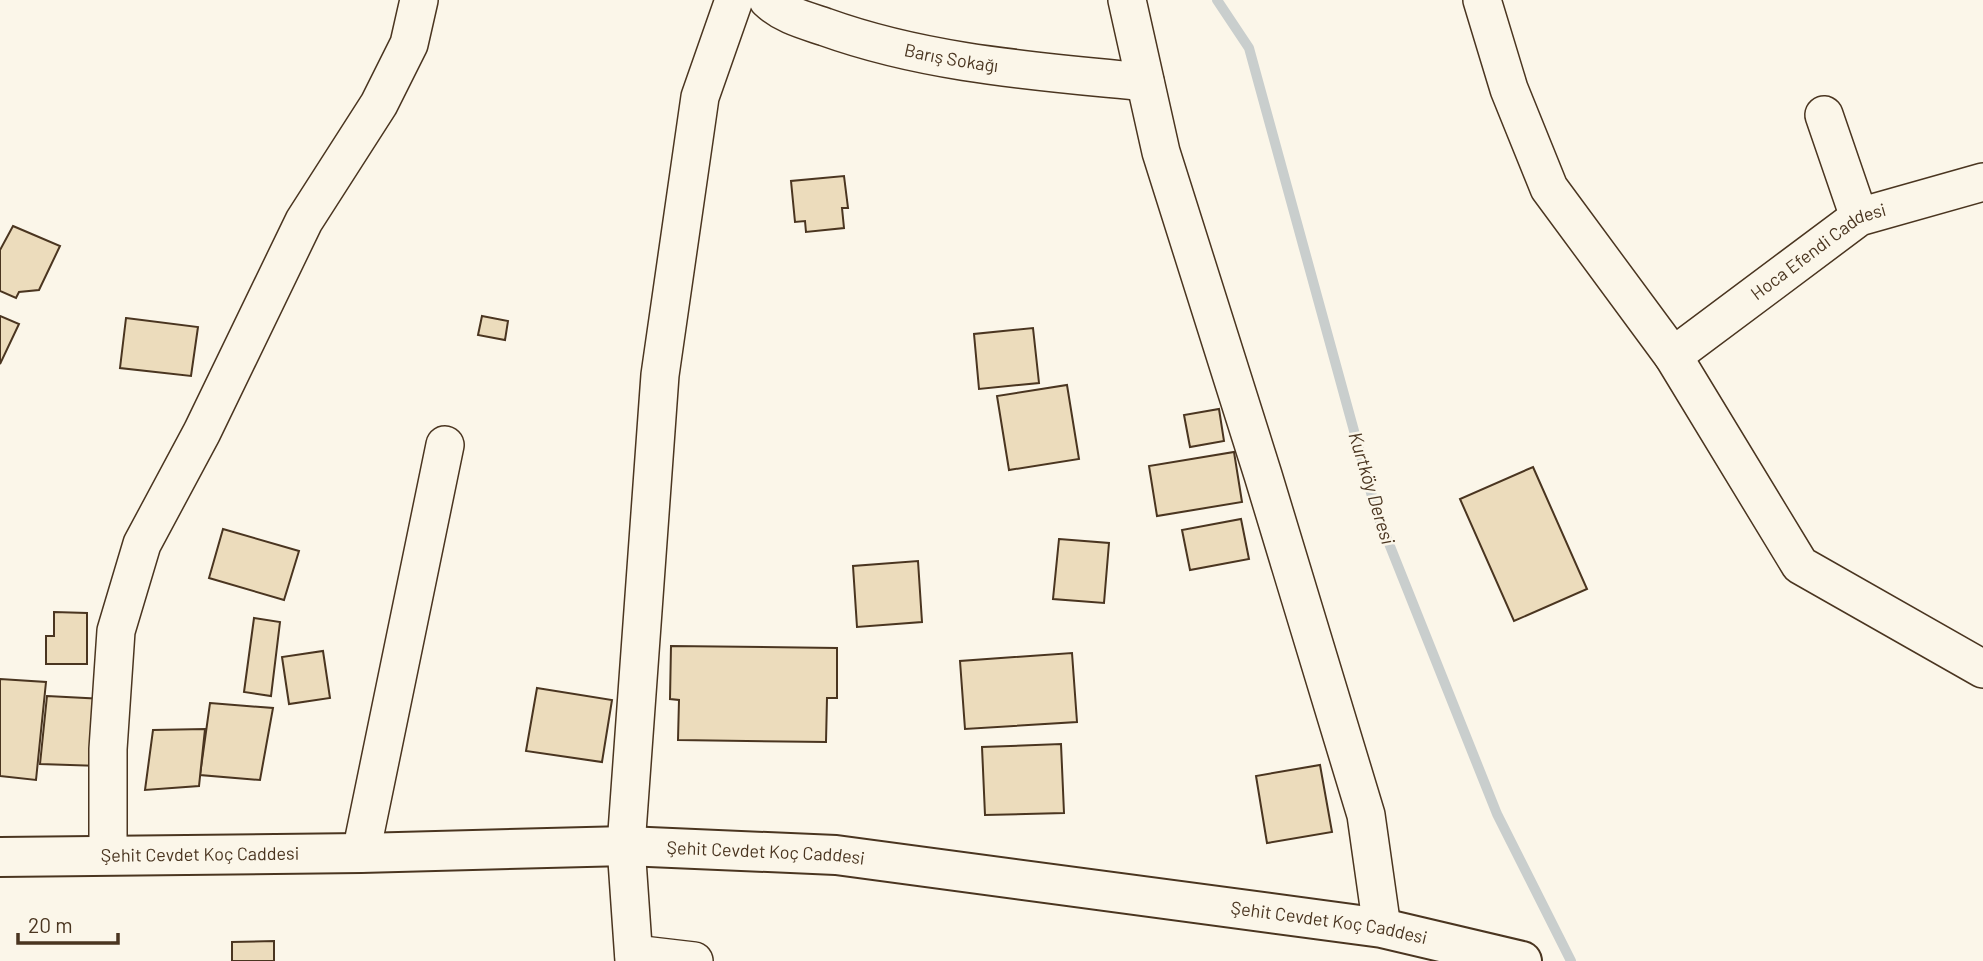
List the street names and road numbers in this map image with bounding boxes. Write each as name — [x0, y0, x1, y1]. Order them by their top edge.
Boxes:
street label: Barış Sokağı — [902, 38, 1000, 76]
street label: Hoca Efendi Caddesi — [1746, 198, 1888, 304]
street label: Şehit Cevdet Koç Caddesi — [666, 836, 866, 869]
street label: Şehit Cevdet Koç Caddesi — [101, 842, 299, 866]
street label: Şehit Cevdet Koç Caddesi — [1230, 896, 1430, 948]

